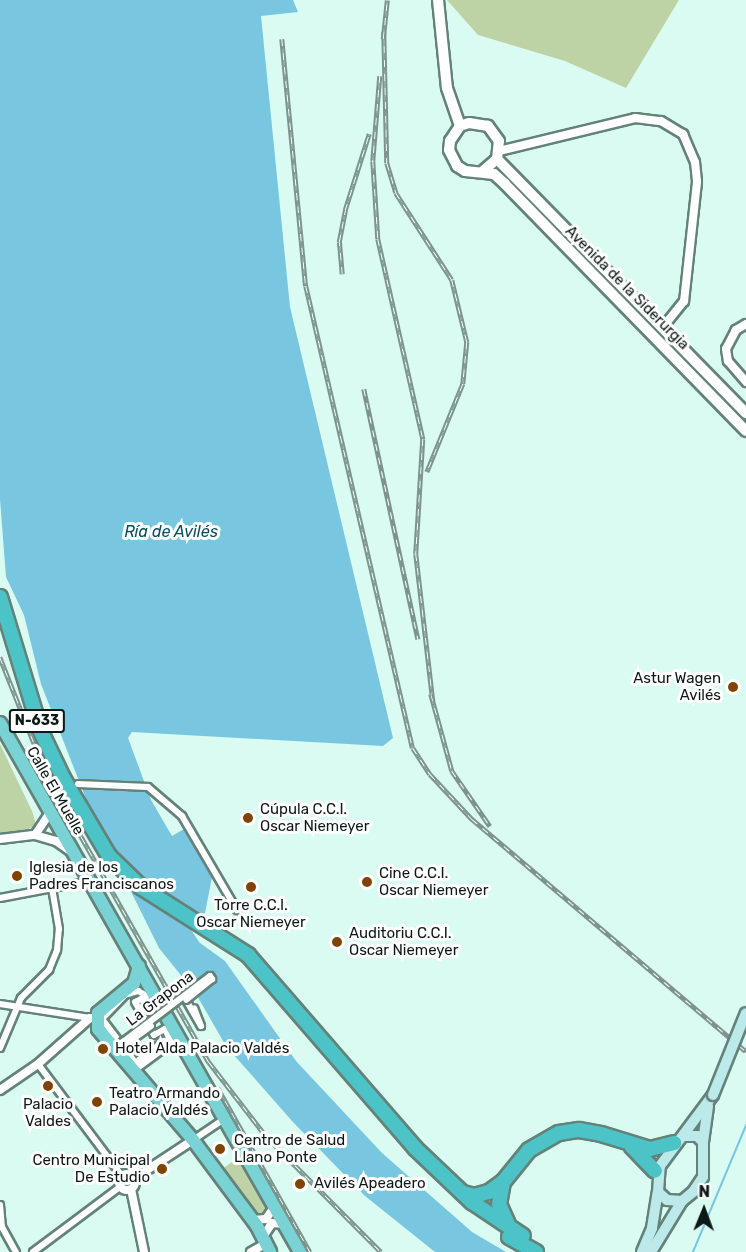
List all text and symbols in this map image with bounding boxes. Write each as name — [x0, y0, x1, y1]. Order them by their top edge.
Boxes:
street label: Avenida de la Siderurgia — [561, 222, 693, 354]
water label: Ría de Avilés — [124, 522, 218, 542]
place label: Astur Wagen Avilés — [633, 669, 721, 704]
marker: Astur Wagen Avilés — [726, 680, 740, 694]
road number: N-633 — [9, 710, 66, 732]
street label: Calle El Muelle — [22, 744, 88, 838]
place label: Cúpula C.C.I. Oscar Niemeyer — [260, 800, 370, 835]
marker: Cúpula C.C.I. Oscar Niemeyer — [241, 811, 255, 825]
place label: Iglesia de los Padres Franciscanos — [29, 858, 174, 893]
place label: Cine C.C.I. Oscar Niemeyer — [379, 864, 489, 899]
marker: Iglesia de los Padres Franciscanos — [10, 869, 24, 883]
marker: Cine C.C.I. Oscar Niemeyer — [360, 875, 374, 889]
marker: Torre C.C.I. Oscar Niemeyer — [244, 880, 258, 894]
place label: Torre C.C.I. Oscar Niemeyer — [196, 896, 306, 931]
place label: Auditoriu C.C.I. Oscar Niemeyer — [349, 924, 459, 959]
marker: Auditoriu C.C.I. Oscar Niemeyer — [330, 935, 344, 949]
street label: La Grapona — [123, 968, 197, 1030]
place label: Hotel Alda Palacio Valdés — [115, 1040, 290, 1058]
marker: Hotel Alda Palacio Valdés — [96, 1042, 110, 1056]
marker: Palacio Valdes — [41, 1079, 55, 1093]
place label: Teatro Armando Palacio Valdés — [109, 1084, 221, 1119]
place label: Palacio Valdes — [23, 1095, 73, 1130]
marker: Teatro Armando Palacio Valdés — [90, 1095, 104, 1109]
place label: Centro de Salud Llano Ponte — [234, 1131, 345, 1166]
marker: Centro de Salud Llano Ponte — [211, 1140, 229, 1158]
place label: Centro Municipal De Estudio — [32, 1151, 150, 1186]
marker: Centro Municipal De Estudio — [155, 1162, 169, 1176]
marker: Avilés Apeadero — [291, 1175, 309, 1193]
place label: Avilés Apeadero — [314, 1175, 426, 1193]
north arrow — [674, 1180, 734, 1240]
text: N — [698, 1182, 710, 1201]

